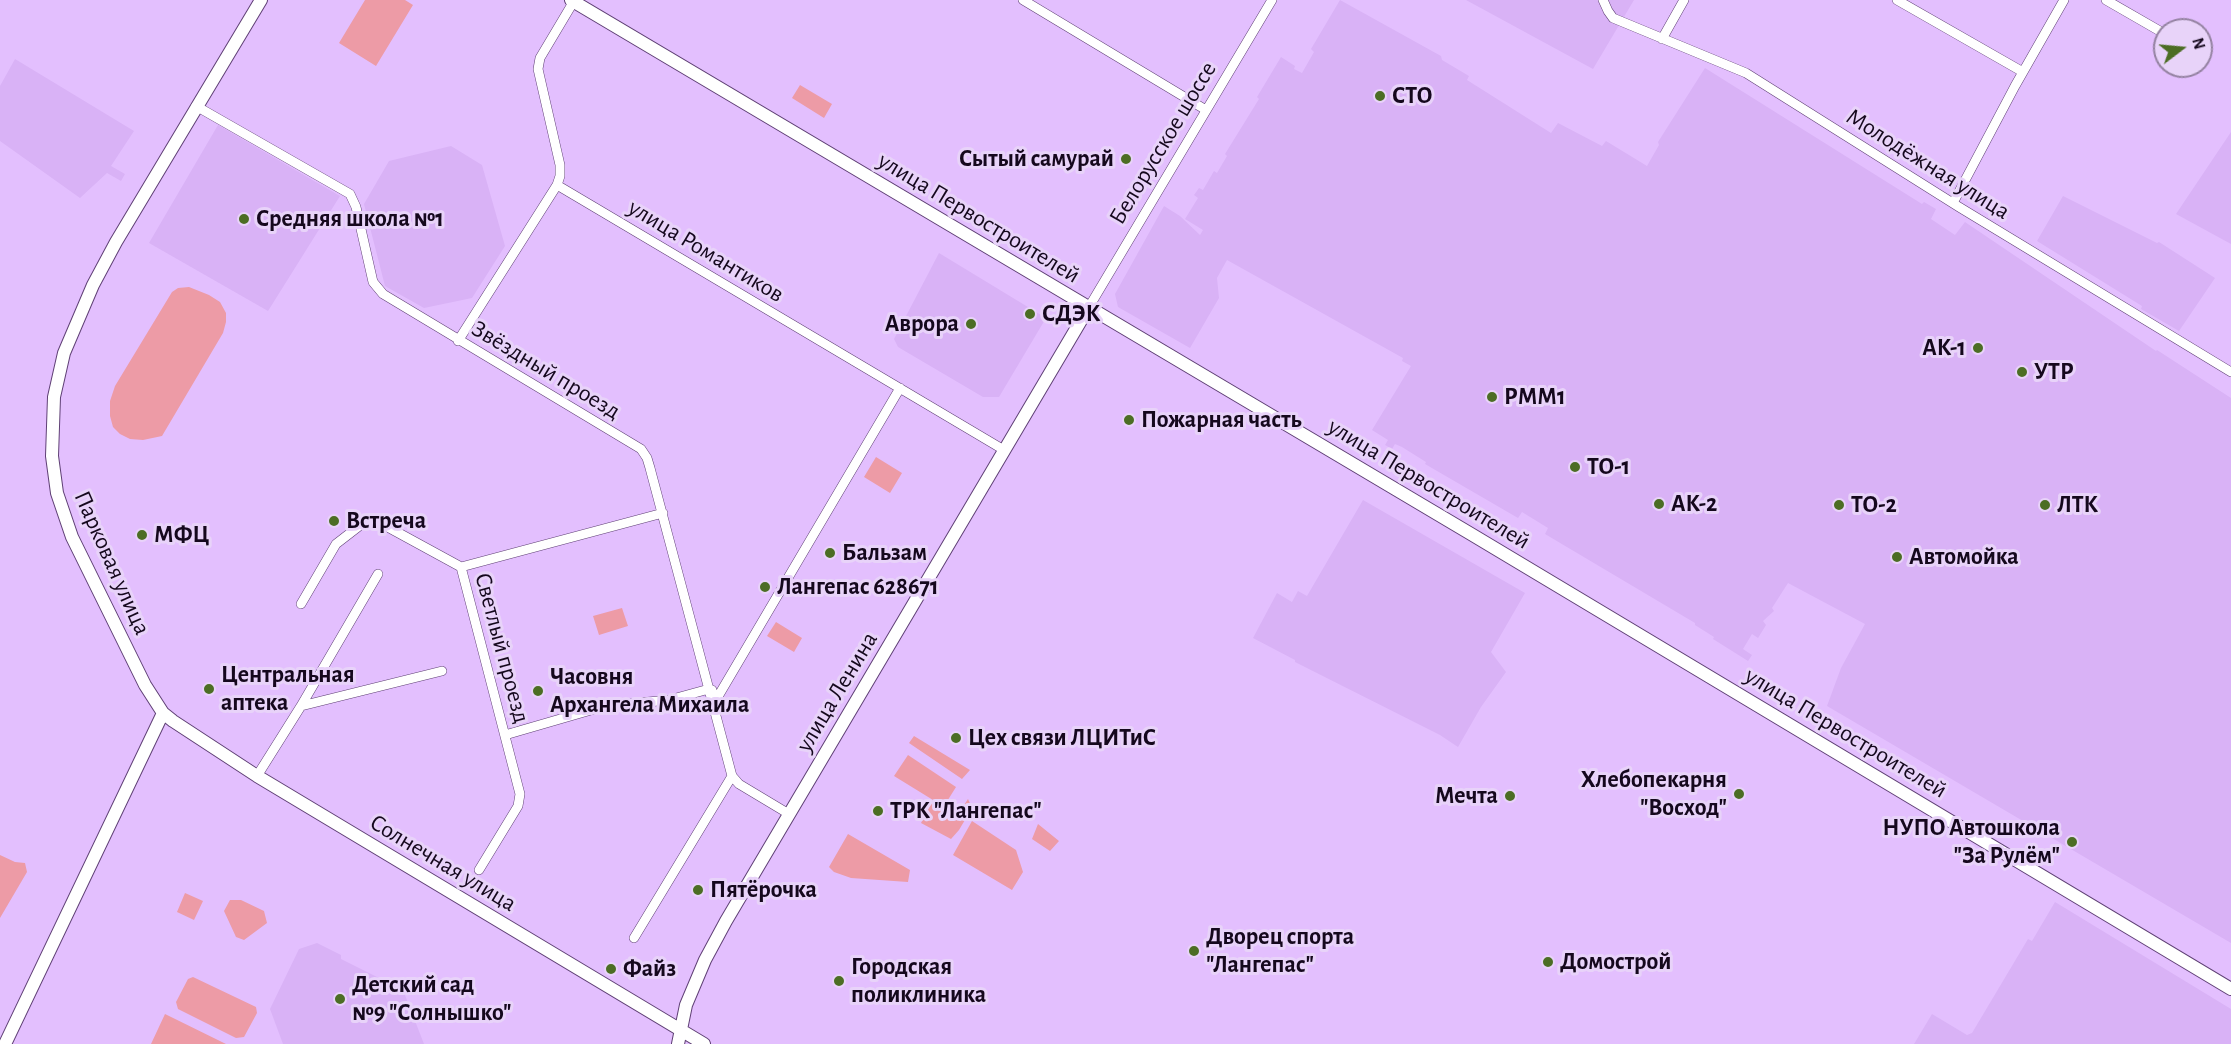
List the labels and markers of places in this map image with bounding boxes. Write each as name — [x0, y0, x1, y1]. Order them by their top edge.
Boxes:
place label: СТО — [1392, 82, 1433, 110]
marker: СТО — [1373, 89, 1387, 103]
place label: Сытый самурай — [959, 145, 1114, 173]
marker: Сытый самурай — [1119, 152, 1133, 166]
place label: Средняя школа №1 — [256, 205, 444, 233]
marker: Средняя школа №1 — [237, 212, 251, 226]
place label: СДЭК — [1042, 300, 1100, 328]
marker: СДЭК — [1023, 307, 1037, 321]
place label: Аврора — [885, 310, 959, 338]
marker: Аврора — [964, 317, 978, 331]
place label: АК-1 — [1922, 334, 1966, 362]
marker: АК-1 — [1971, 341, 1985, 355]
place label: УТР — [2034, 358, 2074, 386]
marker: УТР — [2015, 365, 2029, 379]
place label: РММ1 — [1504, 383, 1566, 411]
marker: РММ1 — [1485, 390, 1499, 404]
place label: Пожарная часть — [1141, 406, 1302, 434]
marker: Пожарная часть — [1122, 413, 1136, 427]
place label: ТО-1 — [1587, 453, 1630, 481]
marker: ТО-1 — [1568, 460, 1582, 474]
place label: АК-2 — [1671, 490, 1717, 518]
place label: ТО-2 — [1851, 491, 1897, 519]
place label: ЛТК — [2057, 491, 2098, 519]
marker: АК-2 — [1652, 497, 1666, 511]
marker: ТО-2 — [1832, 498, 1846, 512]
marker: ЛТК — [2038, 498, 2052, 512]
place label: Встреча — [346, 507, 426, 535]
marker: Встреча — [327, 514, 341, 528]
place label: МФЦ — [154, 521, 209, 549]
marker: МФЦ — [135, 528, 149, 542]
place label: Бальзам — [842, 539, 927, 567]
place label: Автомойка — [1909, 543, 2019, 571]
marker: Бальзам — [823, 546, 837, 560]
marker: Автомойка — [1890, 550, 1904, 564]
place label: Лангепас 628671 — [777, 573, 939, 601]
marker: Лангепас 628671 — [758, 580, 772, 594]
place label: Центральная аптека — [221, 661, 355, 717]
place label: Часовня Архангела Михаила — [550, 663, 749, 719]
marker: Центральная аптека — [202, 682, 216, 696]
marker: Часовня Архангела Михаила — [531, 684, 545, 698]
place label: Цех связи ЛЦИТиС — [968, 724, 1156, 752]
marker: Цех связи ЛЦИТиС — [949, 731, 963, 745]
place label: Хлебопекарня "Восход" — [1581, 766, 1727, 822]
place label: Мечта — [1435, 782, 1498, 810]
marker: Хлебопекарня "Восход" — [1732, 787, 1746, 801]
marker: Мечта — [1503, 789, 1517, 803]
place label: ТРК "Лангепас" — [890, 797, 1042, 825]
marker: ТРК "Лангепас" — [871, 804, 885, 818]
place label: НУПО Автошкола "За Рулём" — [1882, 814, 2060, 870]
marker: НУПО Автошкола "За Рулём" — [2065, 835, 2079, 849]
place label: Пятёрочка — [710, 876, 817, 904]
marker: Пятёрочка — [691, 883, 705, 897]
place label: Дворец спорта "Лангепас" — [1206, 923, 1354, 979]
marker: Дворец спорта "Лангепас" — [1187, 944, 1201, 958]
place label: Домострой — [1560, 948, 1671, 976]
place label: Городская поликлиника — [851, 953, 986, 1009]
place label: Файз — [623, 955, 676, 983]
marker: Домострой — [1541, 955, 1555, 969]
marker: Файз — [604, 962, 618, 976]
place label: Детский сад №9 "Солнышко" — [352, 971, 511, 1027]
marker: Городская поликлиника — [832, 974, 846, 988]
marker: Детский сад №9 "Солнышко" — [333, 992, 347, 1006]

